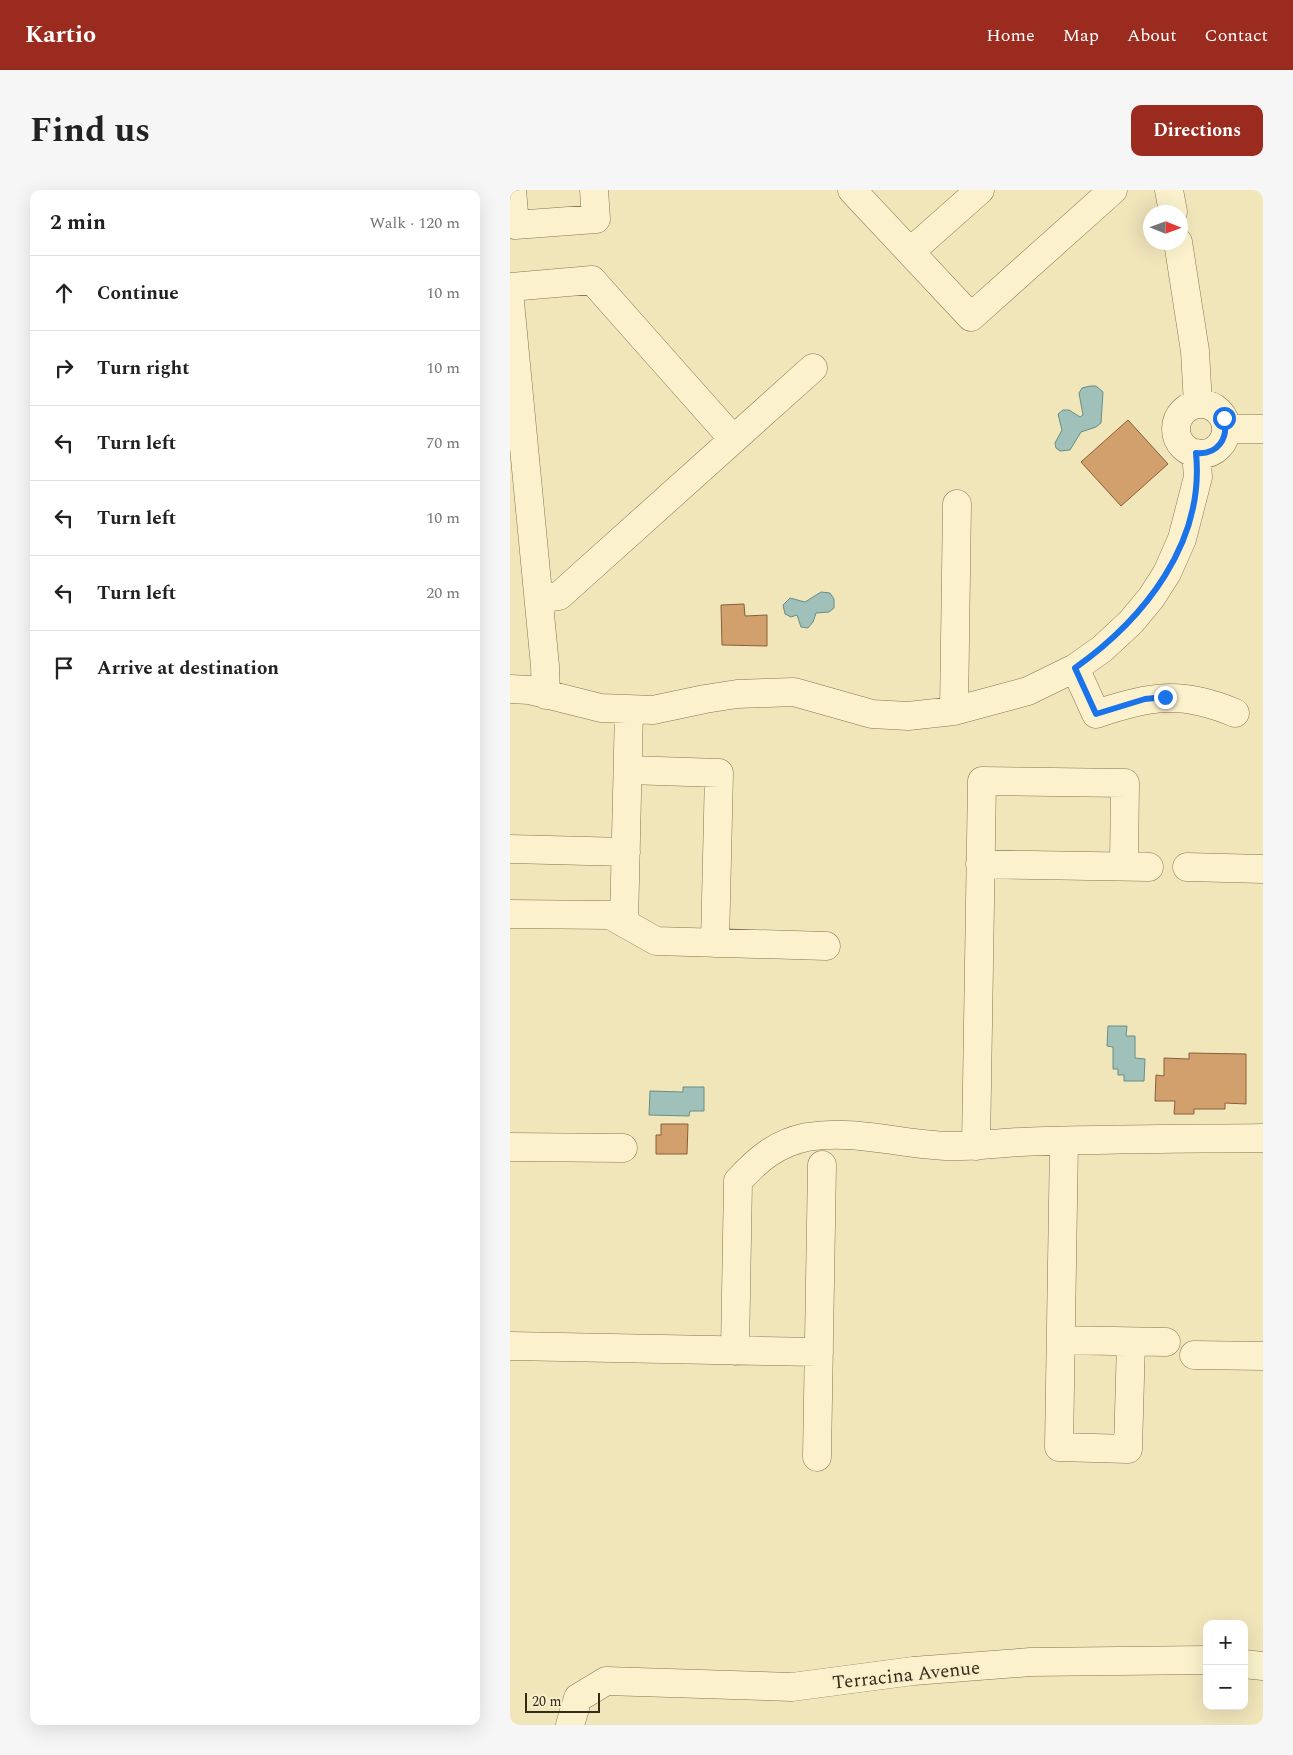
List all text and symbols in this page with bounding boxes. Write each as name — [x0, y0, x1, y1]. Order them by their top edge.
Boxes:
text: Kartio — [25, 17, 96, 53]
text: Home — [986, 22, 1035, 49]
text: Map — [1063, 22, 1099, 49]
text: About — [1127, 22, 1177, 49]
text: Contact — [1205, 22, 1268, 49]
text: Find us — [30, 104, 150, 157]
button: Directions — [1131, 105, 1263, 156]
north arrow — [1143, 205, 1188, 250]
text: 2 min — [50, 207, 106, 239]
text: Walk · 120 m — [369, 211, 460, 235]
icon: ahead — [50, 279, 78, 307]
text: Continue — [97, 279, 179, 308]
text: 10 m — [426, 281, 460, 305]
icon: right — [50, 354, 78, 382]
text: Turn right — [97, 354, 190, 383]
text: 10 m — [426, 356, 460, 380]
route start — [1213, 407, 1236, 430]
icon: left — [50, 429, 78, 457]
text: Turn left — [97, 429, 176, 458]
text: 70 m — [426, 431, 460, 455]
icon: left — [50, 504, 78, 532]
text: Turn left — [97, 504, 176, 533]
text: 10 m — [426, 506, 460, 530]
icon: left — [50, 579, 78, 607]
text: Turn left — [97, 579, 176, 608]
text: 20 m — [426, 581, 460, 605]
icon: arrive — [50, 654, 78, 682]
text: Arrive at destination — [97, 654, 279, 683]
route end — [1154, 686, 1177, 709]
map controls — [1203, 1620, 1248, 1710]
button: + — [1203, 1620, 1248, 1665]
street label: Terracina Avenue — [831, 1653, 981, 1698]
button: − — [1203, 1665, 1248, 1710]
scale bar — [525, 1690, 600, 1713]
text: 20 m — [532, 1691, 562, 1712]

